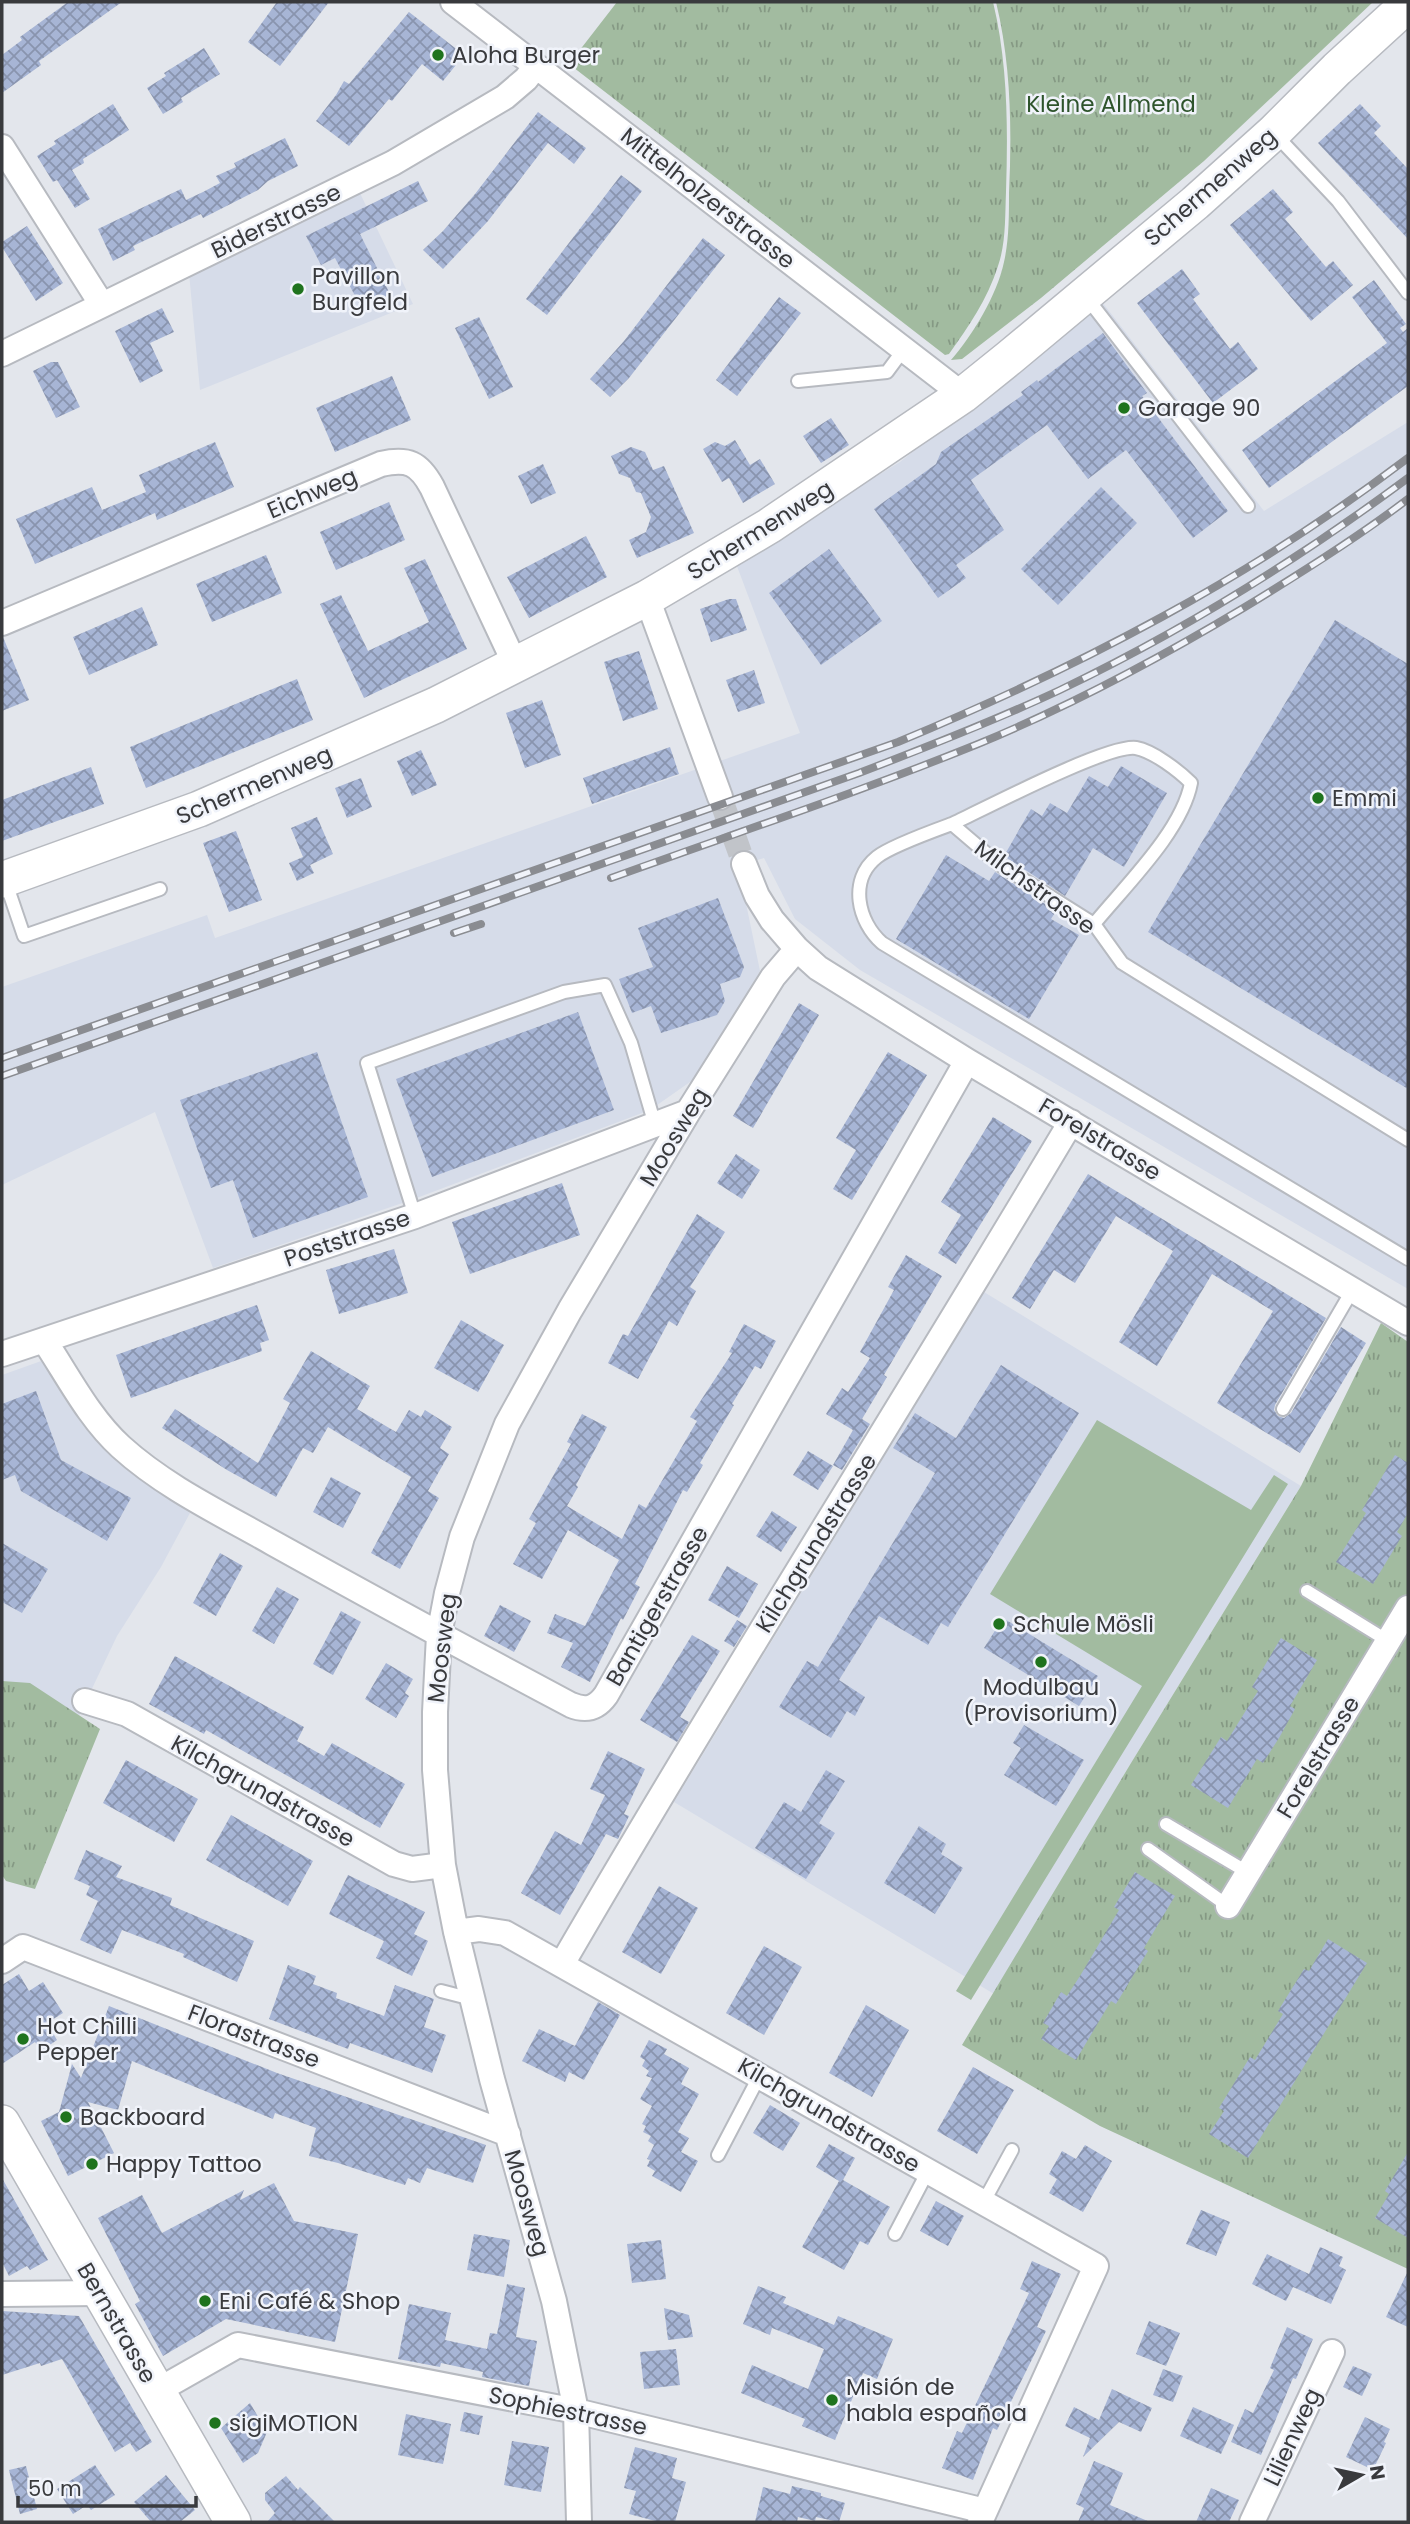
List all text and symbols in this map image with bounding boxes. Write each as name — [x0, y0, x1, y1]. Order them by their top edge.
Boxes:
place label: Aloha Burger — [452, 39, 600, 71]
marker: Aloha Burger — [430, 47, 446, 63]
park label: Kleine Allmend — [1026, 88, 1196, 120]
street label: Mittelholzerstrasse — [614, 120, 802, 276]
street label: Schermenweg — [1137, 120, 1283, 254]
street label: Biderstrasse — [206, 176, 346, 266]
place label: Pavillon Burgfeld — [312, 260, 408, 318]
marker: Pavillon Burgfeld — [290, 281, 306, 297]
place label: Garage 90 — [1138, 392, 1260, 424]
marker: Garage 90 — [1116, 400, 1132, 416]
street label: Eichweg — [262, 460, 362, 526]
street label: Schermenweg — [681, 472, 839, 588]
street label: Schermenweg — [171, 738, 337, 832]
place label: Emmi — [1332, 782, 1397, 814]
marker: Emmi — [1310, 790, 1326, 806]
street label: Milchstrasse — [968, 832, 1102, 942]
street label: Moosweg — [632, 1082, 716, 1192]
street label: Forelstrasse — [1033, 1090, 1167, 1188]
street label: Poststrasse — [280, 1202, 414, 1274]
street label: Kilchgrundstrasse — [748, 1447, 884, 1639]
street label: Bantigerstrasse — [598, 1520, 716, 1692]
street label: Moosweg — [419, 1591, 465, 1705]
place label: Schule Mösli — [1013, 1608, 1154, 1640]
marker: Schule Mösli — [991, 1616, 1007, 1632]
marker: Modulbau (Provisorium) — [1033, 1654, 1049, 1670]
place label: Modulbau (Provisorium) — [963, 1671, 1119, 1729]
street label: Forelstrasse — [1269, 1690, 1367, 1824]
street label: Kilchgrundstrasse — [165, 1727, 361, 1855]
street label: Florastrasse — [183, 1996, 325, 2076]
place label: Hot Chilli Pepper — [37, 2010, 137, 2068]
marker: Hot Chilli Pepper — [15, 2031, 31, 2047]
street label: Kilchgrundstrasse — [732, 2050, 926, 2180]
place label: Backboard — [80, 2101, 205, 2133]
marker: Backboard — [58, 2109, 74, 2125]
street label: Moosweg — [496, 2146, 558, 2260]
place label: Happy Tattoo — [106, 2148, 262, 2180]
marker: Happy Tattoo — [84, 2156, 100, 2172]
street label: Bernstrasse — [70, 2257, 164, 2389]
place label: Eni Café & Shop — [219, 2285, 400, 2317]
marker: Eni Café & Shop — [197, 2293, 213, 2309]
place label: Misión de habla española — [846, 2371, 1027, 2429]
street label: Sophiestrasse — [486, 2379, 650, 2443]
street label: Lilienweg — [1255, 2383, 1329, 2491]
marker: Misión de habla española — [824, 2392, 840, 2408]
place label: sigiMOTION — [229, 2407, 358, 2439]
marker: sigiMOTION — [207, 2415, 223, 2431]
north arrow — [1326, 2440, 1396, 2510]
text: N — [1363, 2463, 1392, 2482]
scale bar — [18, 2464, 196, 2508]
text: 50 m — [28, 2474, 82, 2503]

